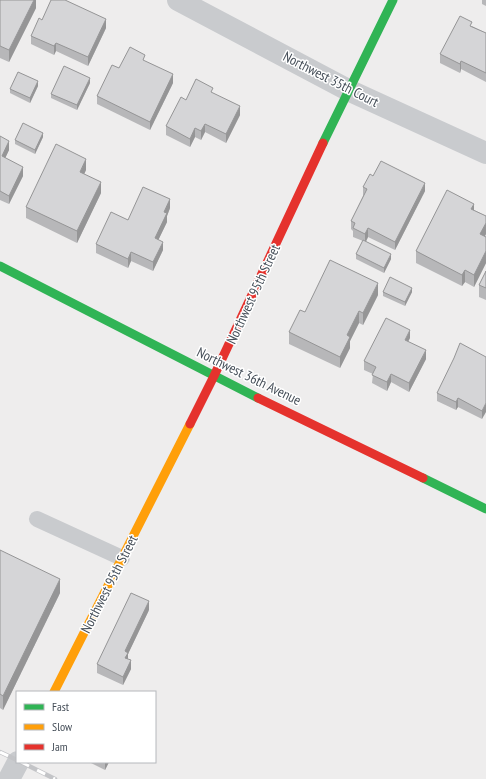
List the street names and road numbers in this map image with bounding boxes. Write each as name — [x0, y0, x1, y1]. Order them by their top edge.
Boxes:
street label: Northwest 35th Court — [280, 47, 382, 111]
street label: Northwest 95th Street — [222, 241, 284, 347]
street label: Northwest 36th Avenue — [194, 343, 304, 409]
street label: Northwest 95th Street — [77, 532, 142, 636]

